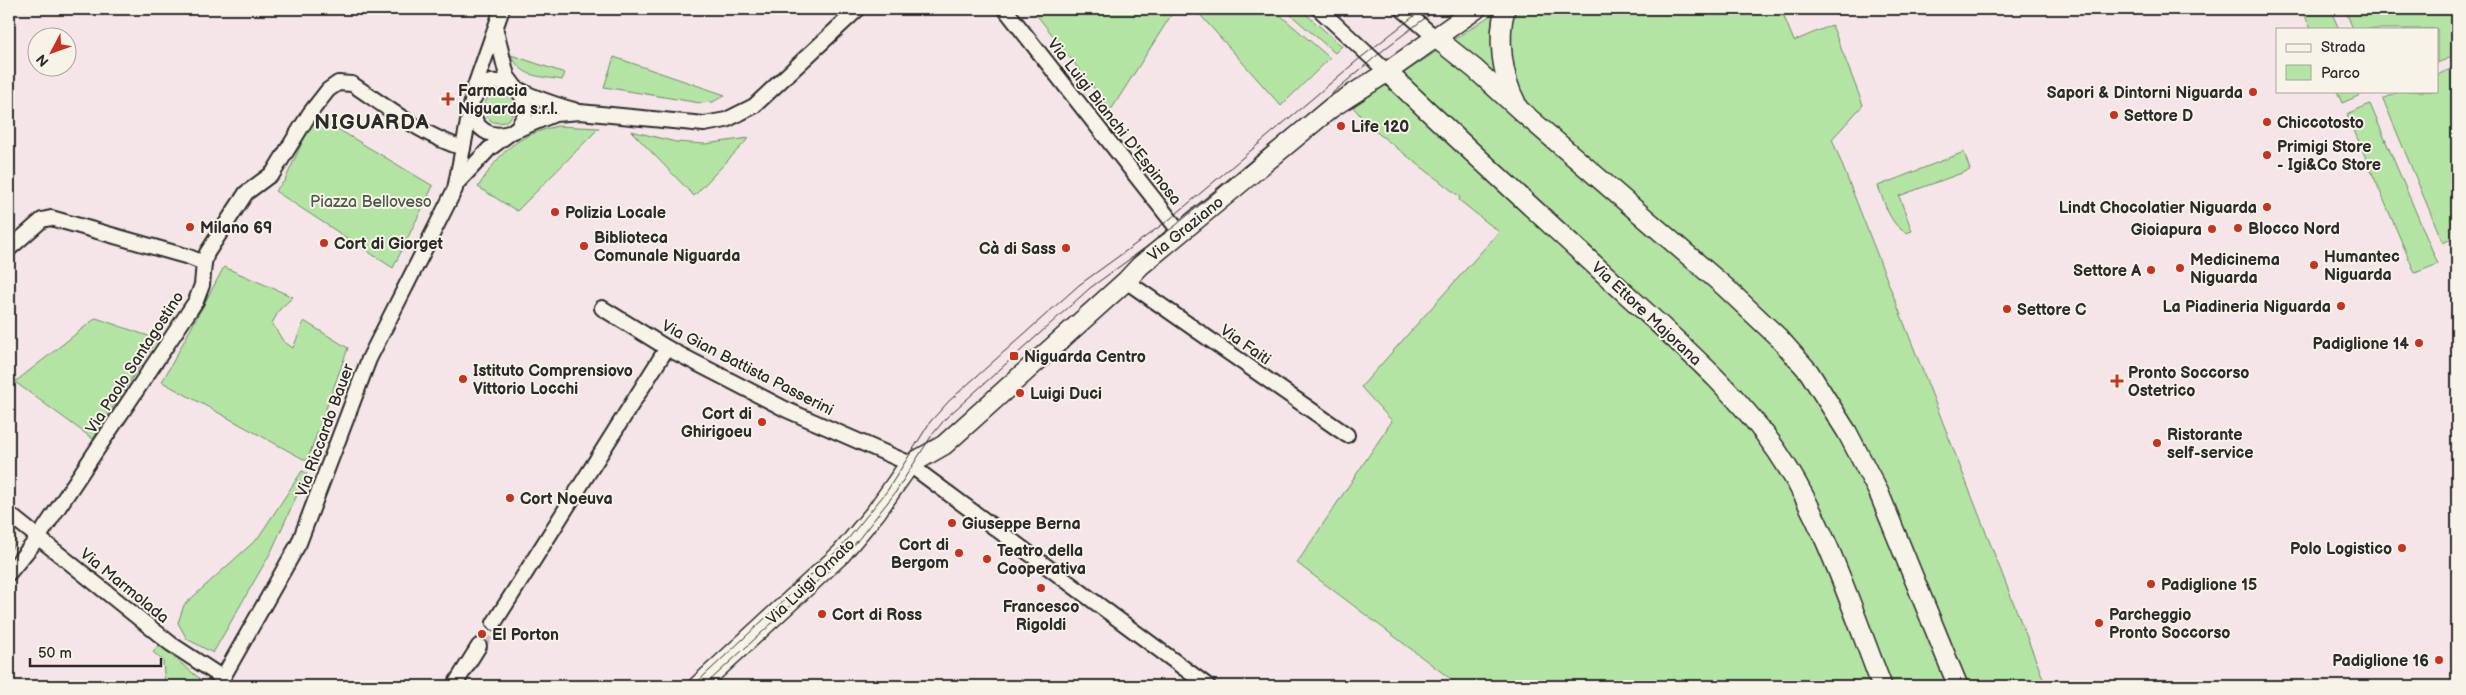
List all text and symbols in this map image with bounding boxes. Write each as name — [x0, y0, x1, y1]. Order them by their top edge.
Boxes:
north arrow — [28, 28, 78, 78]
legend — [2276, 28, 2438, 92]
street label: Via Luigi Bianchi D'Espinosa — [1043, 35, 1185, 209]
text: Strada — [2321, 38, 2365, 57]
text: N — [33, 51, 52, 70]
text: Parco — [2321, 64, 2360, 83]
place label: Farmacia Niguarda s.r.l. — [458, 82, 558, 119]
place label: Sapori & Dintorni Niguarda — [2047, 84, 2243, 103]
marker: Sapori & Dintorni Niguarda — [2247, 86, 2259, 98]
marker: Farmacia Niguarda s.r.l. — [442, 93, 454, 105]
place label: Settore D — [2124, 107, 2193, 126]
marker: Settore D — [2108, 109, 2120, 121]
district label: NIGUARDA — [314, 110, 430, 135]
place label: Chiccotosto — [2277, 114, 2364, 133]
marker: Chiccotosto — [2261, 116, 2273, 128]
place label: Life 120 — [1351, 118, 1409, 137]
marker: Life 120 — [1335, 120, 1347, 132]
place label: Primigi Store - Igi&Co Store — [2277, 138, 2381, 175]
marker: Primigi Store - Igi&Co Store — [2261, 149, 2273, 161]
park label: Piazza Belloveso — [310, 193, 432, 212]
street label: Via Graziano — [1144, 193, 1228, 266]
place label: Lindt Chocolatier Niguarda — [2059, 199, 2257, 218]
marker: Lindt Chocolatier Niguarda — [2261, 201, 2273, 213]
place label: Polizia Locale — [565, 204, 666, 223]
marker: Polizia Locale — [549, 206, 561, 218]
place label: Milano 69 — [200, 219, 272, 238]
place label: Blocco Nord — [2248, 220, 2340, 239]
marker: Milano 69 — [184, 221, 196, 233]
place label: Gioiapura — [2131, 221, 2202, 240]
marker: Blocco Nord — [2232, 222, 2244, 234]
marker: Gioiapura — [2206, 223, 2218, 235]
place label: Biblioteca Comunale Niguarda — [594, 229, 740, 266]
place label: Cort di Giorget — [334, 235, 443, 254]
marker: Cort di Giorget — [318, 237, 330, 249]
marker: Biblioteca Comunale Niguarda — [578, 240, 590, 252]
place label: Cà di Sass — [979, 240, 1056, 259]
marker: Cà di Sass — [1060, 242, 1072, 254]
place label: Humantec Niguarda — [2324, 248, 2400, 285]
place label: Medicinema Niguarda — [2190, 251, 2280, 288]
street label: Via Ettore Majorana — [1587, 258, 1705, 370]
marker: Humantec Niguarda — [2308, 259, 2320, 271]
place label: Settore A — [2073, 262, 2141, 281]
marker: Medicinema Niguarda — [2174, 262, 2186, 274]
marker: Settore A — [2145, 264, 2157, 276]
street label: Via Paolo Santagostino — [82, 288, 188, 437]
place label: La Piadineria Niguarda — [2163, 298, 2331, 317]
marker: La Piadineria Niguarda — [2335, 300, 2347, 312]
place label: Settore C — [2017, 301, 2086, 320]
marker: Settore C — [2001, 303, 2013, 315]
street label: Via Gian Battista Passerini — [658, 317, 837, 420]
street label: Via Faiti — [1216, 321, 1274, 370]
place label: Padiglione 14 — [2313, 335, 2410, 354]
marker: Padiglione 14 — [2413, 337, 2425, 349]
place label: Niguarda Centro — [1024, 348, 1146, 367]
marker: Niguarda Centro — [1008, 350, 1020, 362]
street label: Via Riccardo Bauer — [292, 361, 358, 500]
place label: Istituto Comprensiovo Vittorio Locchi — [473, 362, 633, 399]
place label: Pronto Soccorso Ostetrico — [2128, 364, 2249, 401]
marker: Istituto Comprensiovo Vittorio Locchi — [457, 373, 469, 385]
marker: Pronto Soccorso Ostetrico — [2110, 374, 2124, 388]
place label: Luigi Duci — [1030, 385, 1102, 404]
marker: Luigi Duci — [1014, 387, 1026, 399]
place label: Cort di Ghirigoeu — [681, 405, 752, 442]
marker: Cort di Ghirigoeu — [756, 416, 768, 428]
place label: Ristorante self-service — [2167, 426, 2254, 463]
marker: Ristorante self-service — [2151, 437, 2163, 449]
place label: Cort Noeuva — [520, 490, 613, 509]
marker: Cort Noeuva — [504, 492, 516, 504]
place label: Giuseppe Berna — [962, 515, 1081, 534]
marker: Giuseppe Berna — [946, 517, 958, 529]
street label: Via Luigi Ornato — [763, 535, 859, 629]
place label: Cort di Bergom — [891, 536, 949, 573]
place label: Polo Logistico — [2290, 540, 2392, 559]
place label: Teatro della Cooperativa — [997, 542, 1086, 579]
marker: Polo Logistico — [2396, 542, 2408, 554]
street label: Via Marmolada — [76, 545, 172, 628]
marker: Cort di Bergom — [953, 547, 965, 559]
marker: Teatro della Cooperativa — [981, 553, 993, 565]
place label: Padiglione 15 — [2161, 576, 2257, 595]
marker: Padiglione 15 — [2145, 578, 2157, 590]
marker: Francesco Rigoldi — [1035, 582, 1047, 594]
place label: Francesco Rigoldi — [1003, 598, 1079, 635]
place label: Cort di Ross — [832, 606, 922, 625]
place label: Parcheggio Pronto Soccorso — [2109, 606, 2230, 643]
marker: Cort di Ross — [816, 608, 828, 620]
marker: Parcheggio Pronto Soccorso — [2093, 617, 2105, 629]
place label: El Porton — [492, 626, 559, 645]
marker: El Porton — [476, 628, 488, 640]
scale bar — [30, 635, 161, 667]
text: 50 m — [38, 644, 72, 663]
place label: Padiglione 16 — [2332, 652, 2429, 671]
marker: Padiglione 16 — [2433, 654, 2445, 666]

